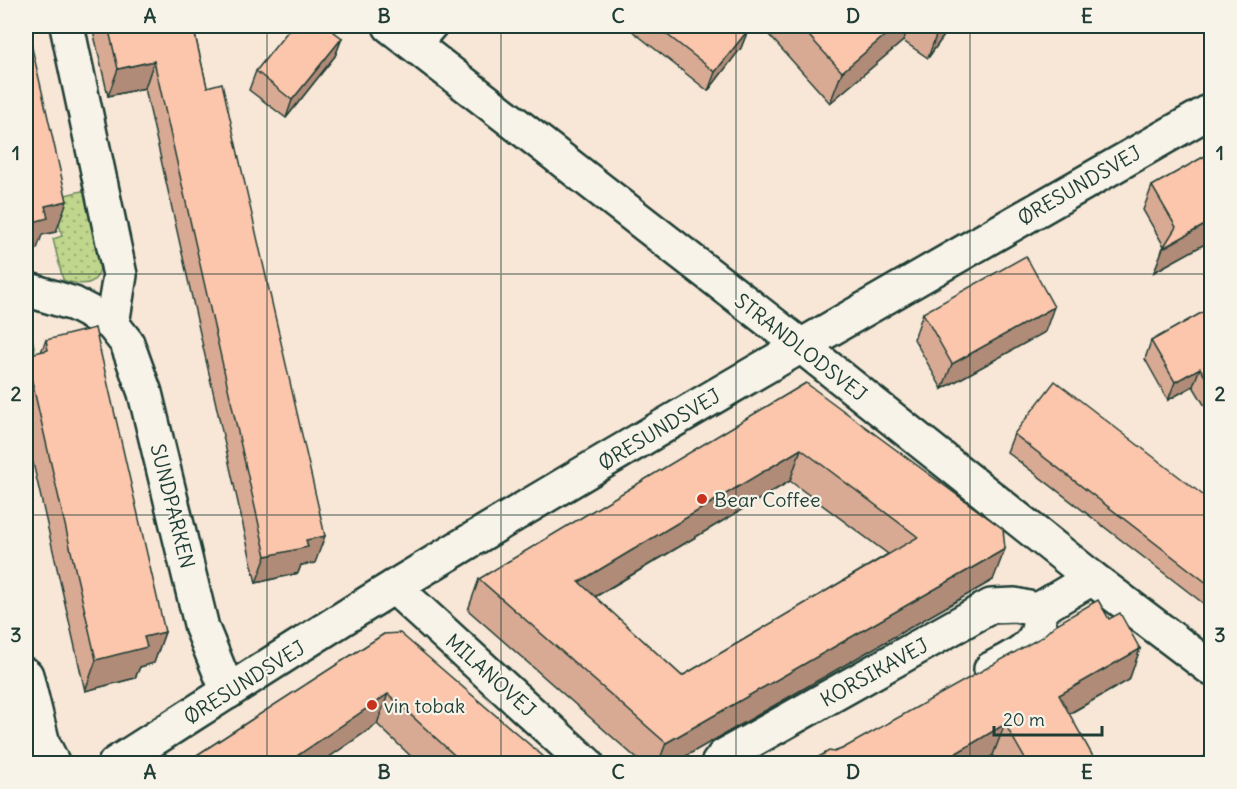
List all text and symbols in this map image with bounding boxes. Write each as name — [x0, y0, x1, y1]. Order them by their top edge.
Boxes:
text: A — [144, 3, 157, 28]
text: B — [377, 3, 391, 28]
text: C — [611, 3, 625, 28]
text: D — [846, 3, 860, 28]
text: E — [1081, 3, 1093, 28]
text: 1 — [12, 140, 20, 165]
street label: ØRESUNDSVEJ — [1013, 140, 1145, 230]
text: 1 — [1216, 140, 1224, 165]
street label: STRANDLODSVEJ — [730, 288, 872, 406]
text: 2 — [11, 381, 22, 406]
text: 2 — [1215, 381, 1226, 406]
street label: ØRESUNDSVEJ — [593, 383, 725, 475]
street label: SUNDPARKEN — [145, 441, 201, 571]
place label: Bear Coffee — [714, 487, 820, 512]
marker: Bear Coffee — [695, 492, 709, 506]
text: 3 — [10, 622, 22, 647]
text: 3 — [1214, 622, 1226, 647]
street label: MILANOVEJ — [441, 628, 541, 722]
street label: KORSIKAVEJ — [816, 632, 932, 712]
street label: ØRESUNDSVEJ — [179, 635, 309, 729]
place label: vin tobak — [384, 693, 465, 718]
marker: vin tobak — [365, 698, 379, 712]
scale bar — [994, 699, 1102, 737]
text: 20 m — [1003, 708, 1045, 731]
text: A — [144, 759, 157, 784]
text: B — [377, 759, 391, 784]
text: C — [611, 759, 625, 784]
text: D — [846, 759, 860, 784]
text: E — [1081, 759, 1093, 784]

